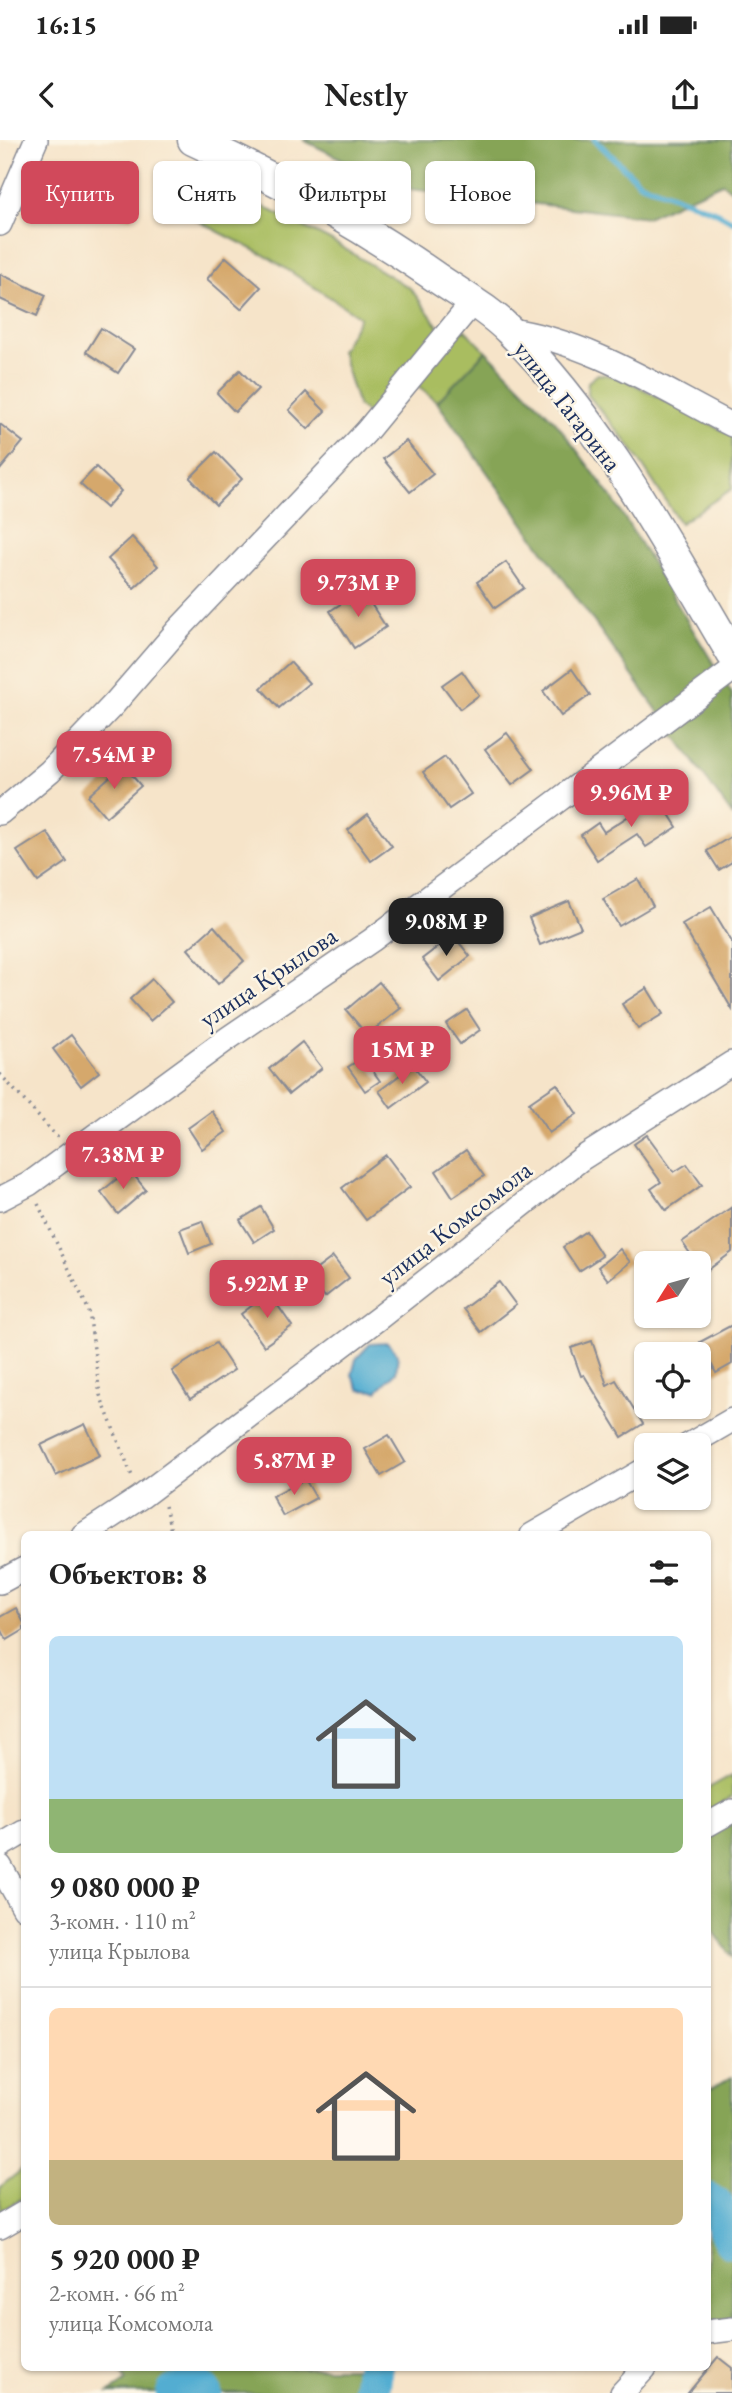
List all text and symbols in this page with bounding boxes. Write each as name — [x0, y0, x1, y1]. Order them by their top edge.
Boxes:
text: 16:15 — [35, 8, 97, 42]
text: Nestly — [324, 74, 408, 116]
icon: back — [28, 76, 66, 114]
icon: share — [666, 76, 704, 114]
chip: Купить — [21, 161, 139, 224]
chip: Снять — [153, 161, 261, 224]
chip: Фильтры — [275, 161, 411, 224]
chip: Новое — [425, 161, 535, 224]
street label: улица Гагарина — [506, 333, 630, 479]
pin: 9.73M ₽ — [293, 560, 423, 619]
text: 9.73M ₽ — [317, 567, 399, 597]
pin: 7.54M ₽ — [49, 732, 179, 791]
text: 7.54M ₽ — [73, 739, 155, 769]
pin: 9.96M ₽ — [566, 770, 696, 829]
text: 9.96M ₽ — [590, 777, 672, 807]
pin: 9.08M ₽ — [381, 898, 511, 958]
text: 9.08M ₽ — [405, 906, 487, 936]
street label: улица Крылова — [192, 918, 344, 1036]
pin: 15M ₽ — [353, 1026, 451, 1086]
text: 15M ₽ — [369, 1034, 435, 1064]
pin: 7.38M ₽ — [58, 1132, 188, 1191]
text: 7.38M ₽ — [82, 1139, 164, 1169]
street label: улица Комсомола — [371, 1152, 539, 1293]
north arrow — [634, 1251, 710, 1328]
map controls — [634, 1251, 711, 1510]
pin: 5.92M ₽ — [202, 1260, 332, 1320]
text: 5.92M ₽ — [226, 1268, 308, 1298]
button: locate — [634, 1342, 711, 1419]
button: layers — [634, 1433, 711, 1510]
pin: 5.87M ₽ — [229, 1438, 359, 1497]
text: 5.87M ₽ — [253, 1445, 335, 1475]
text: Объектов: 8 — [49, 1554, 207, 1593]
icon: filters — [645, 1554, 683, 1592]
icon: home — [303, 1681, 429, 1807]
text: 9 080 000 ₽ — [49, 1867, 200, 1906]
text: 3-комн. · 110 m² — [49, 1906, 196, 1936]
text: улица Крылова — [49, 1936, 190, 1966]
icon: home — [303, 2053, 429, 2179]
text: 5 920 000 ₽ — [49, 2239, 200, 2278]
text: 2-комн. · 66 m² — [49, 2278, 185, 2308]
text: улица Комсомола — [49, 2308, 213, 2338]

